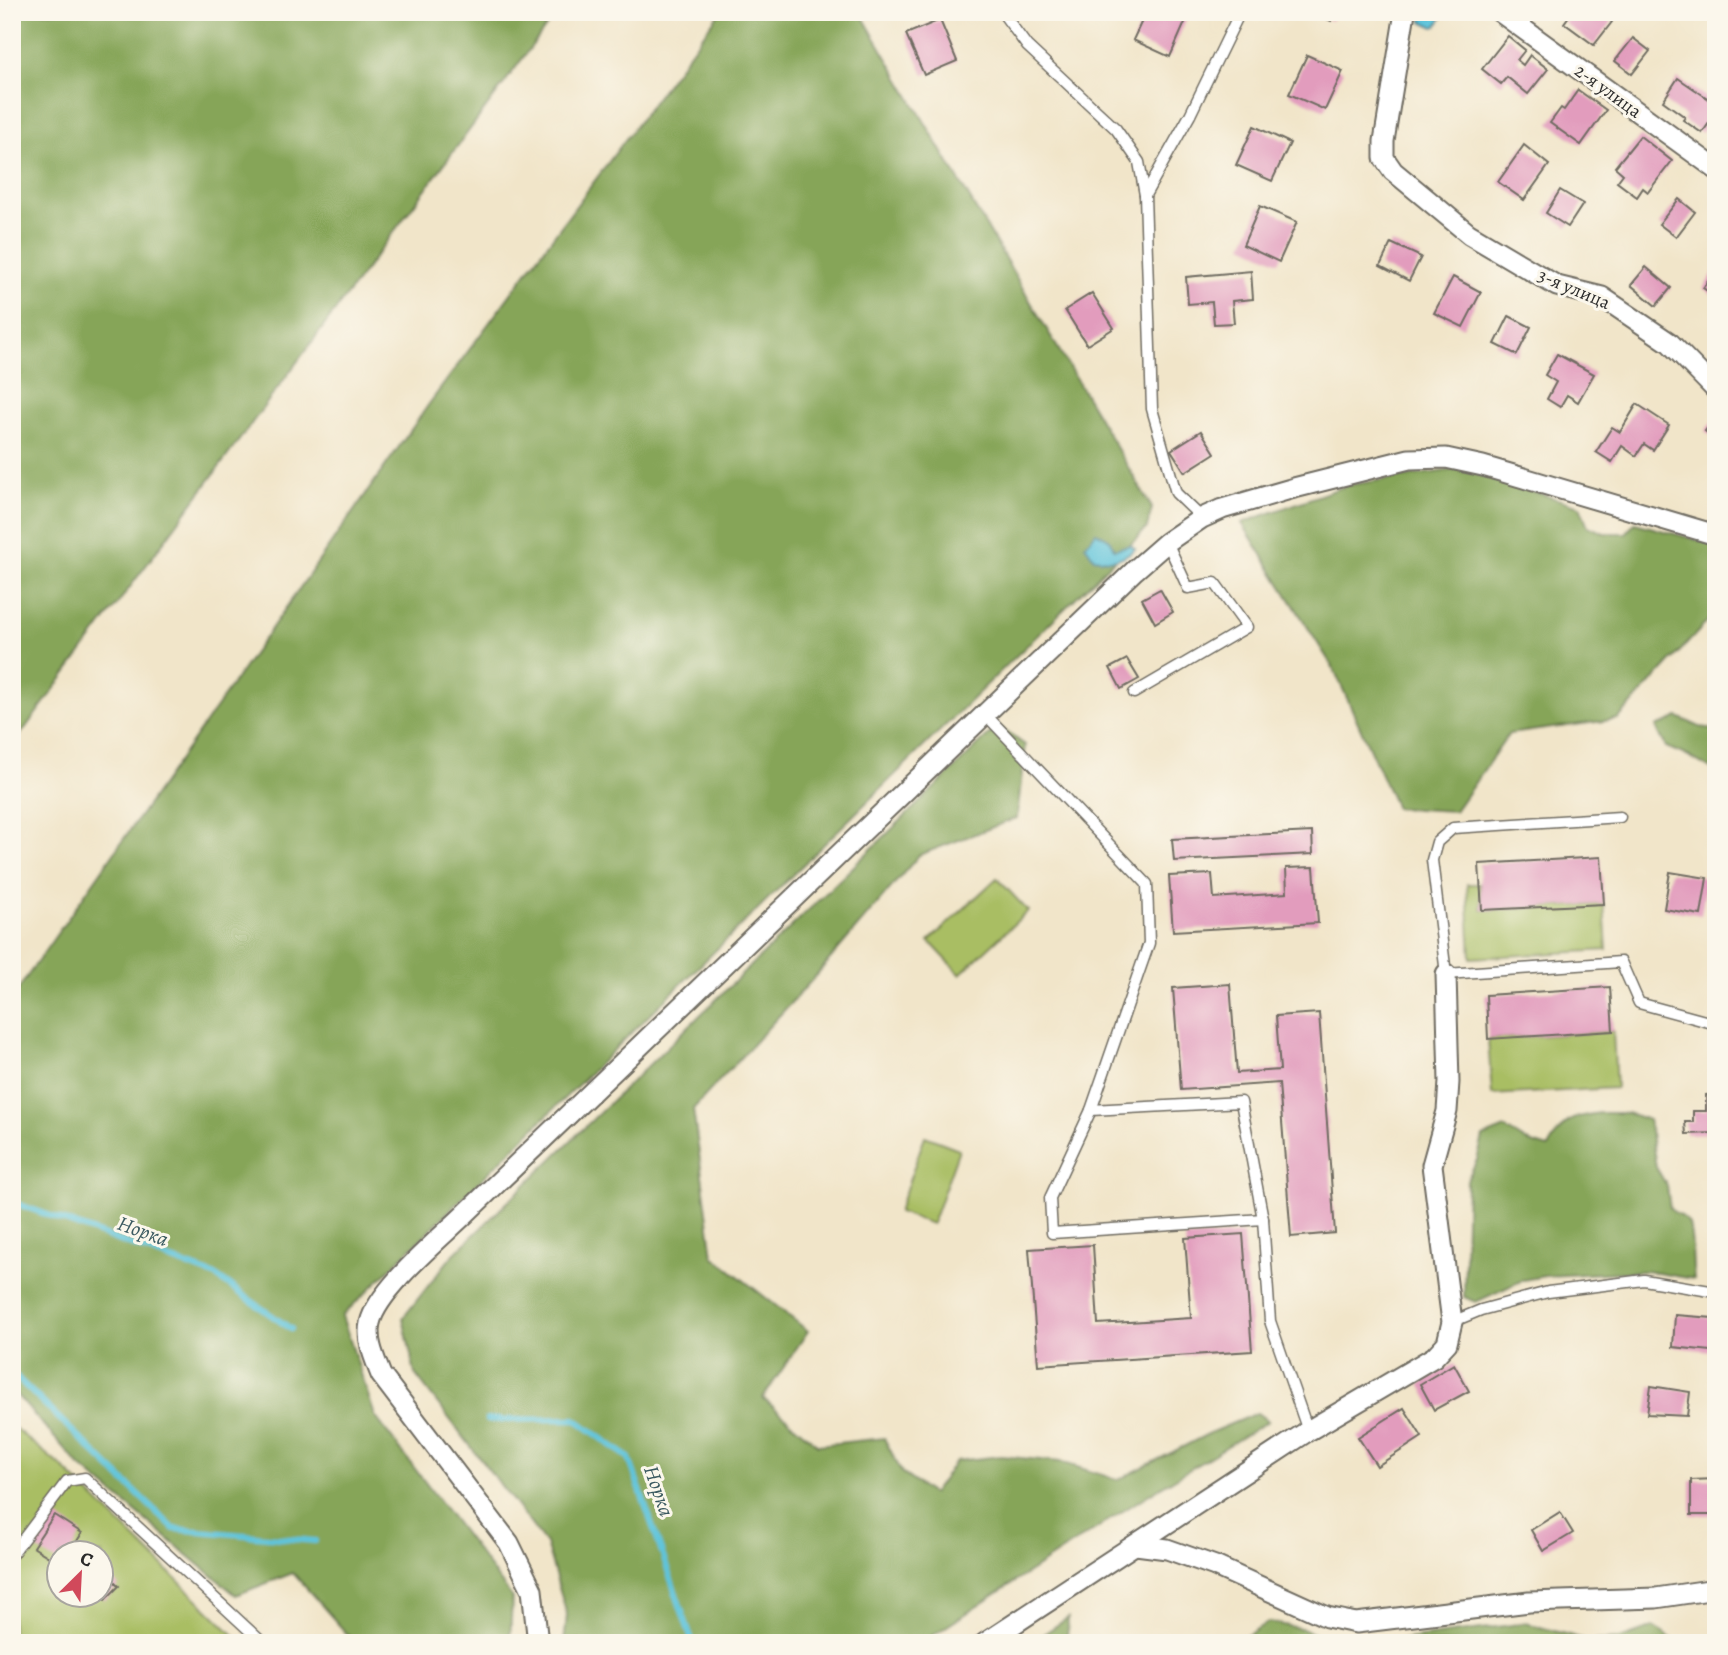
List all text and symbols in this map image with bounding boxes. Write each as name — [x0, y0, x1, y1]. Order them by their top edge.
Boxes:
street label: 2-я улица — [1569, 58, 1647, 124]
street label: 3-я улица — [1534, 262, 1614, 316]
water label: Норка — [114, 1209, 173, 1253]
water label: Норка — [637, 1462, 681, 1521]
north arrow — [46, 1540, 116, 1610]
text: С — [76, 1545, 97, 1574]

